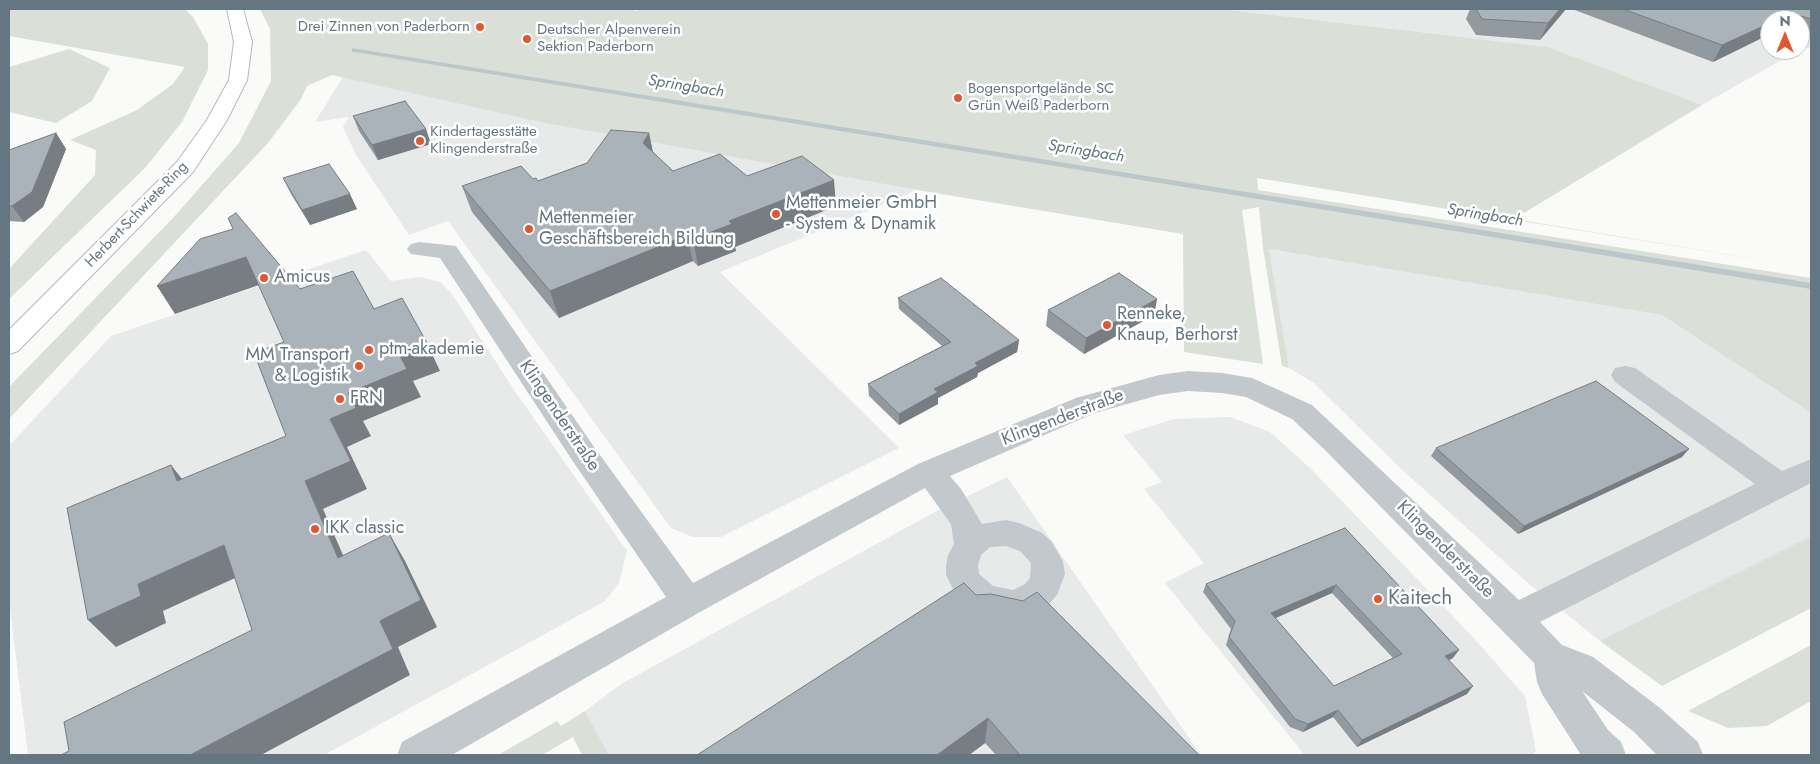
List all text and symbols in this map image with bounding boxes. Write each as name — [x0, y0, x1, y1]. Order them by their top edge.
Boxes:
north arrow — [1760, 10, 1810, 60]
text: N — [1779, 11, 1791, 31]
place label: Drei Zinnen von Paderborn — [298, 18, 470, 36]
marker: Drei Zinnen von Paderborn — [474, 21, 486, 33]
place label: Deutscher Alpenverein Sektion Paderborn — [537, 21, 681, 56]
marker: Deutscher Alpenverein Sektion Paderborn — [521, 33, 533, 45]
water label: Springbach — [646, 71, 726, 103]
place label: Bogensportgelände SC Grün Weiß Paderborn — [968, 80, 1114, 115]
marker: Bogensportgelände SC Grün Weiß Paderborn — [952, 92, 964, 104]
place label: Kindertagesstätte Klingenderstraße — [430, 123, 537, 158]
marker: Kindertagesstätte Klingenderstraße — [414, 135, 426, 147]
water label: Springbach — [1046, 136, 1126, 168]
street label: Herbert-Schwiete-Ring — [82, 158, 192, 272]
place label: Mettenmeier GmbH - System & Dynamik — [786, 193, 937, 235]
water label: Springbach — [1445, 200, 1525, 232]
place label: Mettenmeier Geschäftsbereich Bildung — [539, 208, 734, 250]
marker: Mettenmeier GmbH - System & Dynamik — [770, 208, 782, 220]
marker: Mettenmeier Geschäftsbereich Bildung — [523, 223, 535, 235]
place label: Amicus — [274, 267, 330, 289]
marker: Amicus — [258, 272, 270, 284]
place label: Renneke, Knaup, Berhorst — [1117, 304, 1238, 346]
marker: Renneke, Knaup, Berhorst — [1101, 319, 1113, 331]
place label: ptm-akademie — [379, 339, 484, 361]
marker: ptm-akademie — [363, 344, 375, 356]
place label: MM Transport & Logistik — [245, 345, 349, 388]
street label: Klingenderstraße — [514, 357, 604, 475]
marker: MM Transport & Logistik — [353, 360, 365, 372]
street label: Klingenderstraße — [999, 385, 1127, 451]
place label: FRN — [350, 388, 383, 410]
marker: FRN — [334, 393, 346, 405]
street label: Klingenderstraße — [1392, 497, 1498, 603]
place label: IKK classic — [325, 518, 404, 540]
marker: IKK classic — [309, 523, 321, 535]
place label: Kaitech — [1388, 586, 1452, 612]
marker: Kaitech — [1372, 593, 1384, 605]

